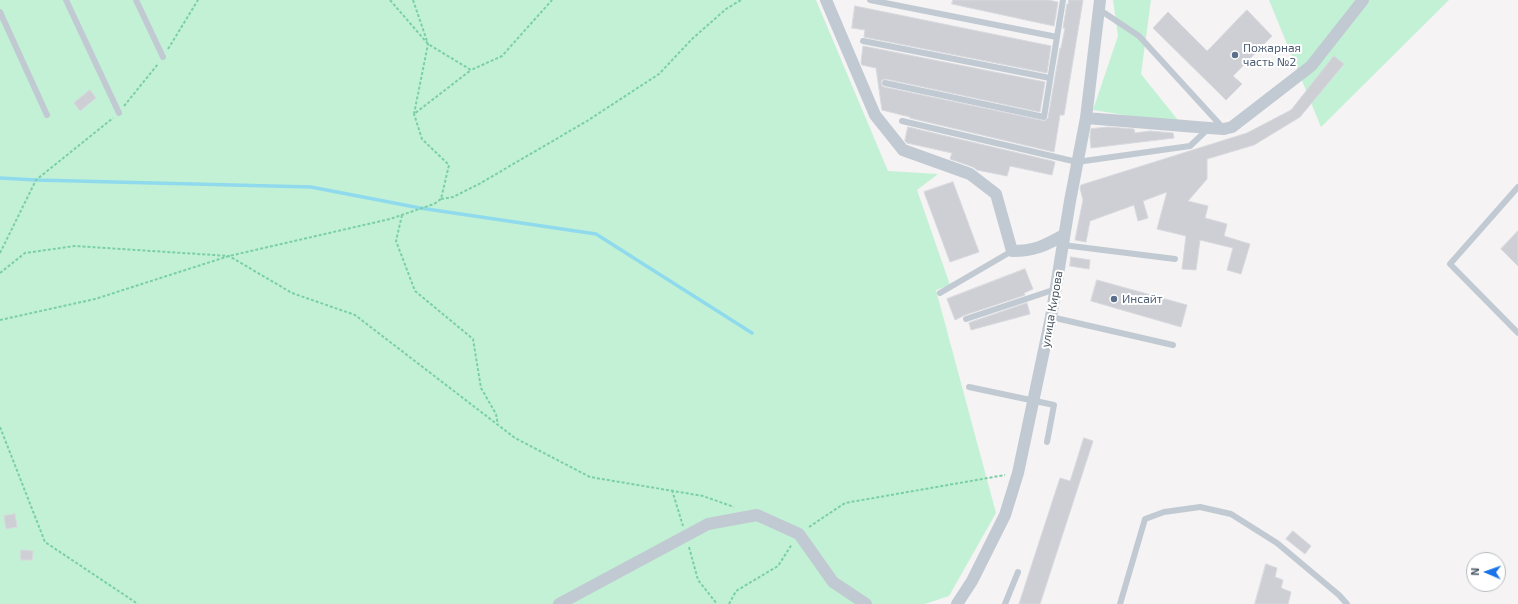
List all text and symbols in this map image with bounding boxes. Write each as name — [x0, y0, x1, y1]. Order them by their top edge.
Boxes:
place label: Пожарная часть №2 — [1243, 41, 1301, 69]
marker: Пожарная часть №2 — [1230, 50, 1240, 60]
street label: улица Кирова — [1038, 270, 1066, 348]
place label: Инсайт — [1122, 292, 1163, 306]
marker: Инсайт — [1109, 294, 1119, 304]
north arrow — [1466, 552, 1506, 592]
text: N — [1468, 567, 1481, 576]

